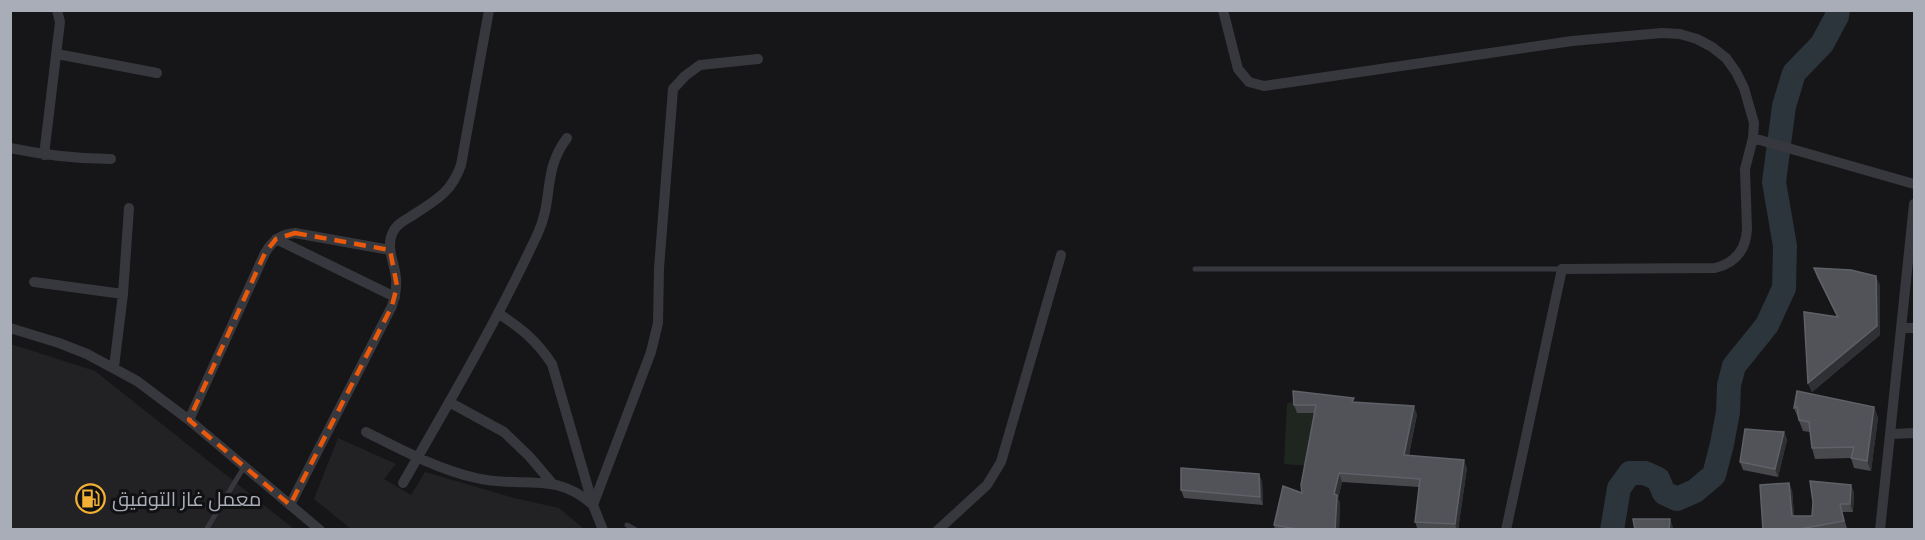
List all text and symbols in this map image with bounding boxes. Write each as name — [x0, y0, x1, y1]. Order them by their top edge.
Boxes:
fuel station icon: معمل غاز التوفيق — [75, 483, 107, 515]
place label: معمل غاز التوفيق — [112, 487, 261, 512]

